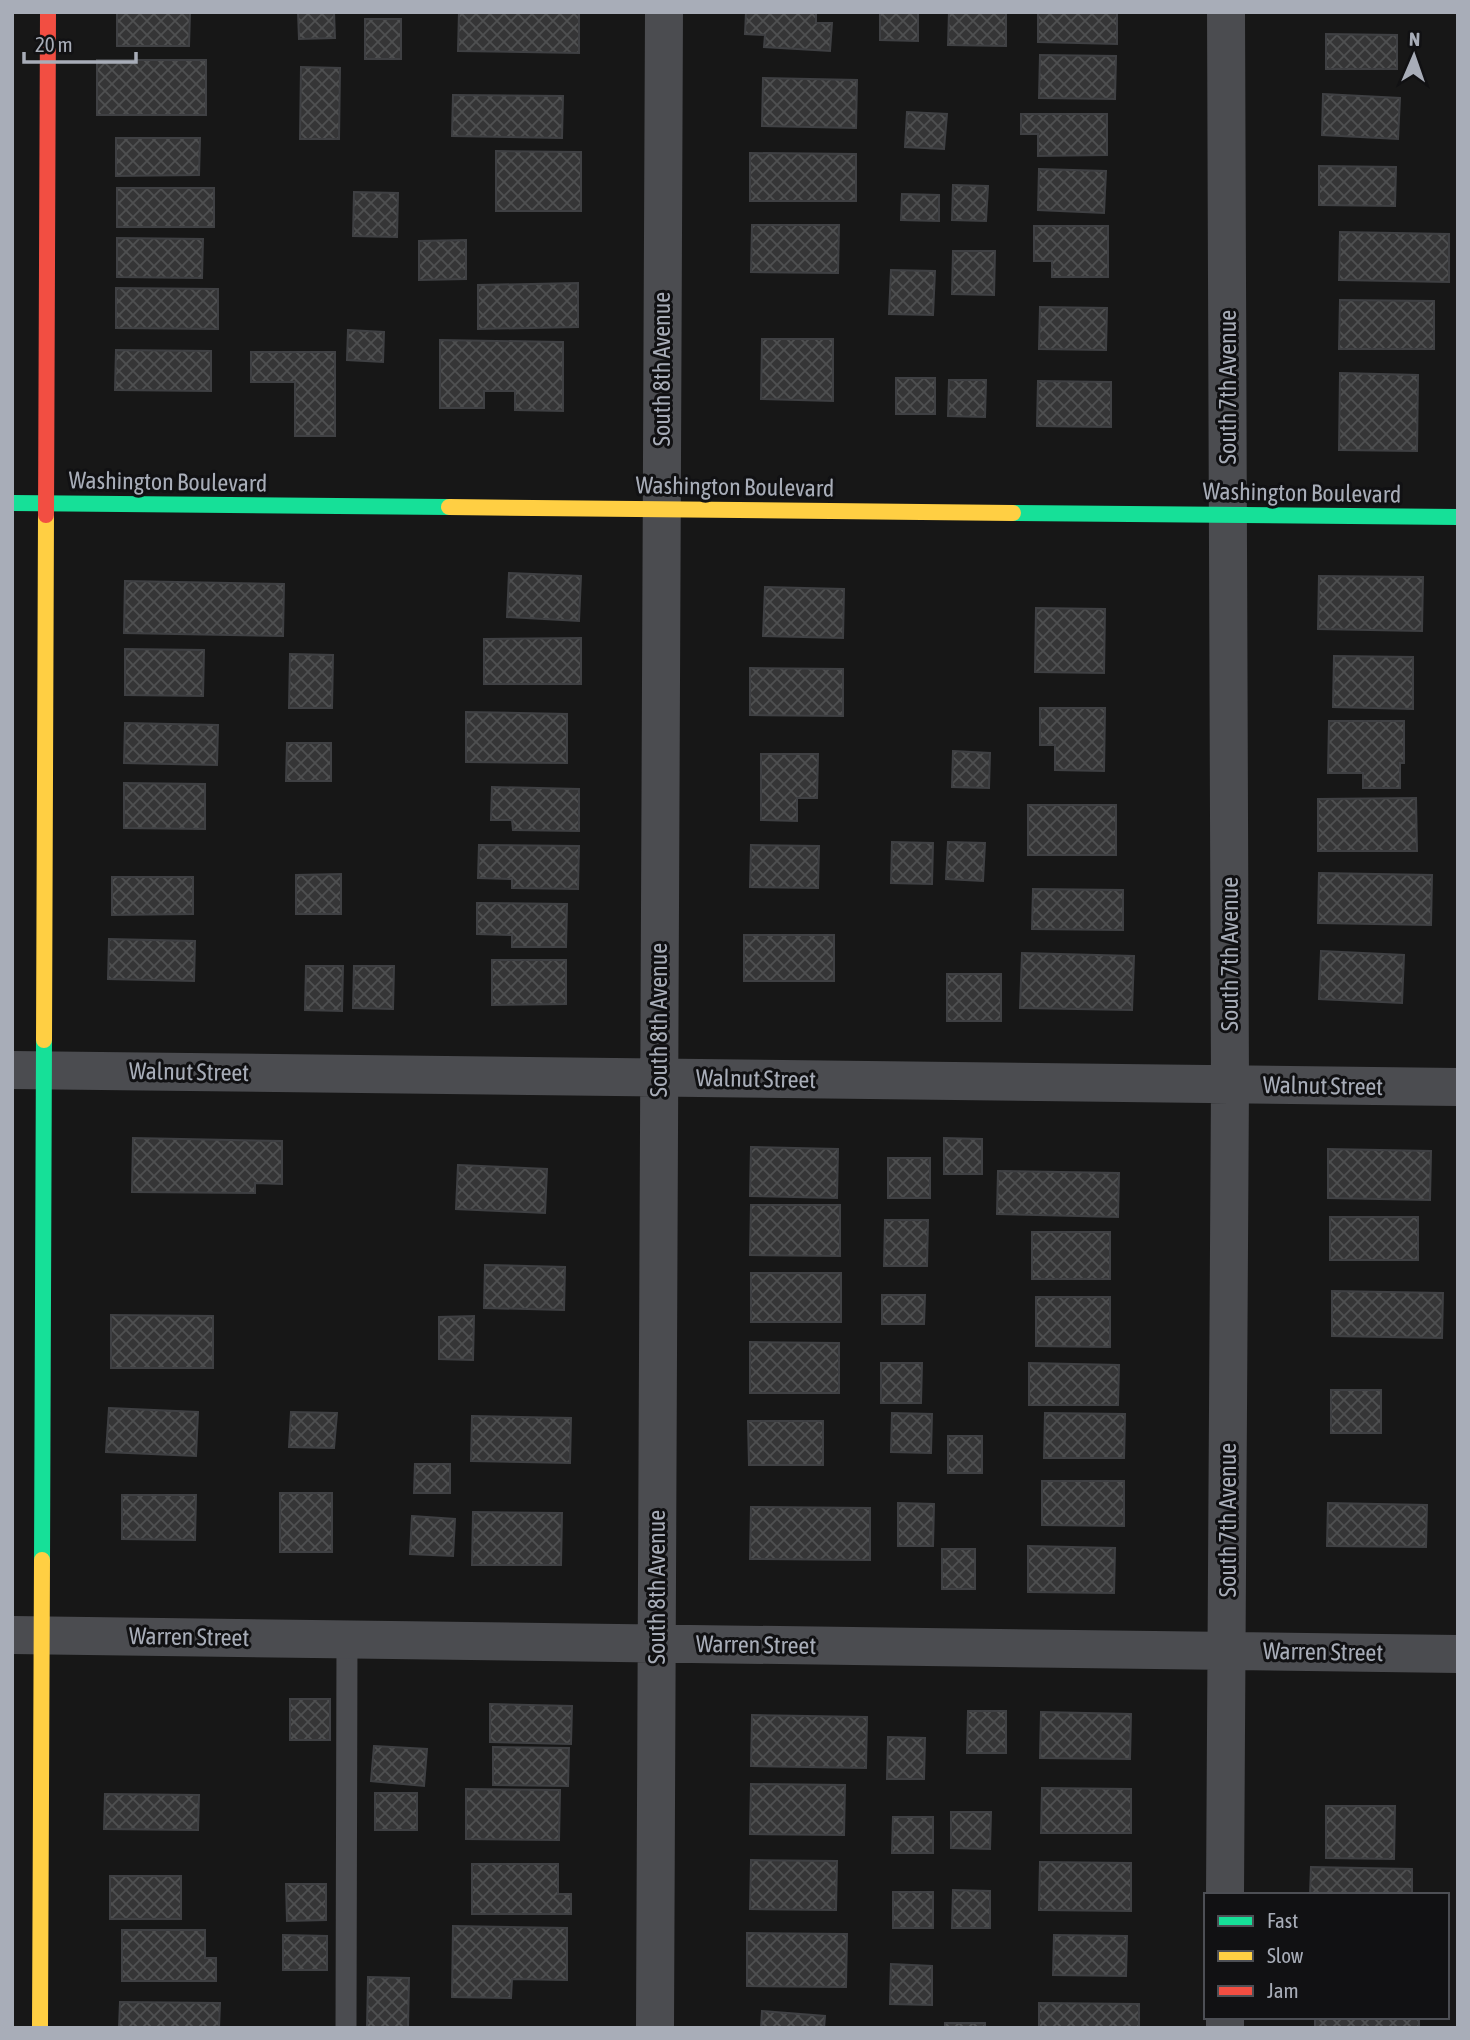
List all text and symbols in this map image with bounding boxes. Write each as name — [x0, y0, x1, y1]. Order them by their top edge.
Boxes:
scale bar — [24, 21, 136, 65]
north arrow — [1379, 21, 1449, 91]
text: N — [1409, 28, 1421, 50]
text: 20 m — [35, 32, 73, 56]
street label: South 8th Avenue — [648, 292, 675, 446]
street label: South 7th Avenue — [1214, 310, 1241, 464]
street label: Washington Boulevard — [68, 466, 268, 497]
street label: Washington Boulevard — [635, 471, 835, 502]
street label: Washington Boulevard — [1202, 477, 1402, 508]
street label: South 7th Avenue — [1216, 877, 1243, 1031]
street label: South 8th Avenue — [645, 943, 672, 1097]
street label: Walnut Street — [129, 1057, 249, 1086]
street label: Walnut Street — [696, 1064, 816, 1093]
street label: Walnut Street — [1263, 1071, 1383, 1100]
street label: South 7th Avenue — [1214, 1443, 1241, 1597]
street label: South 8th Avenue — [643, 1510, 670, 1664]
street label: Warren Street — [129, 1622, 250, 1651]
street label: Warren Street — [696, 1630, 817, 1659]
street label: Warren Street — [1263, 1637, 1384, 1666]
legend — [1204, 1893, 1449, 2019]
text: Fast — [1267, 1908, 1298, 1932]
text: Slow — [1267, 1943, 1304, 1967]
text: Jam — [1267, 1978, 1299, 2002]

